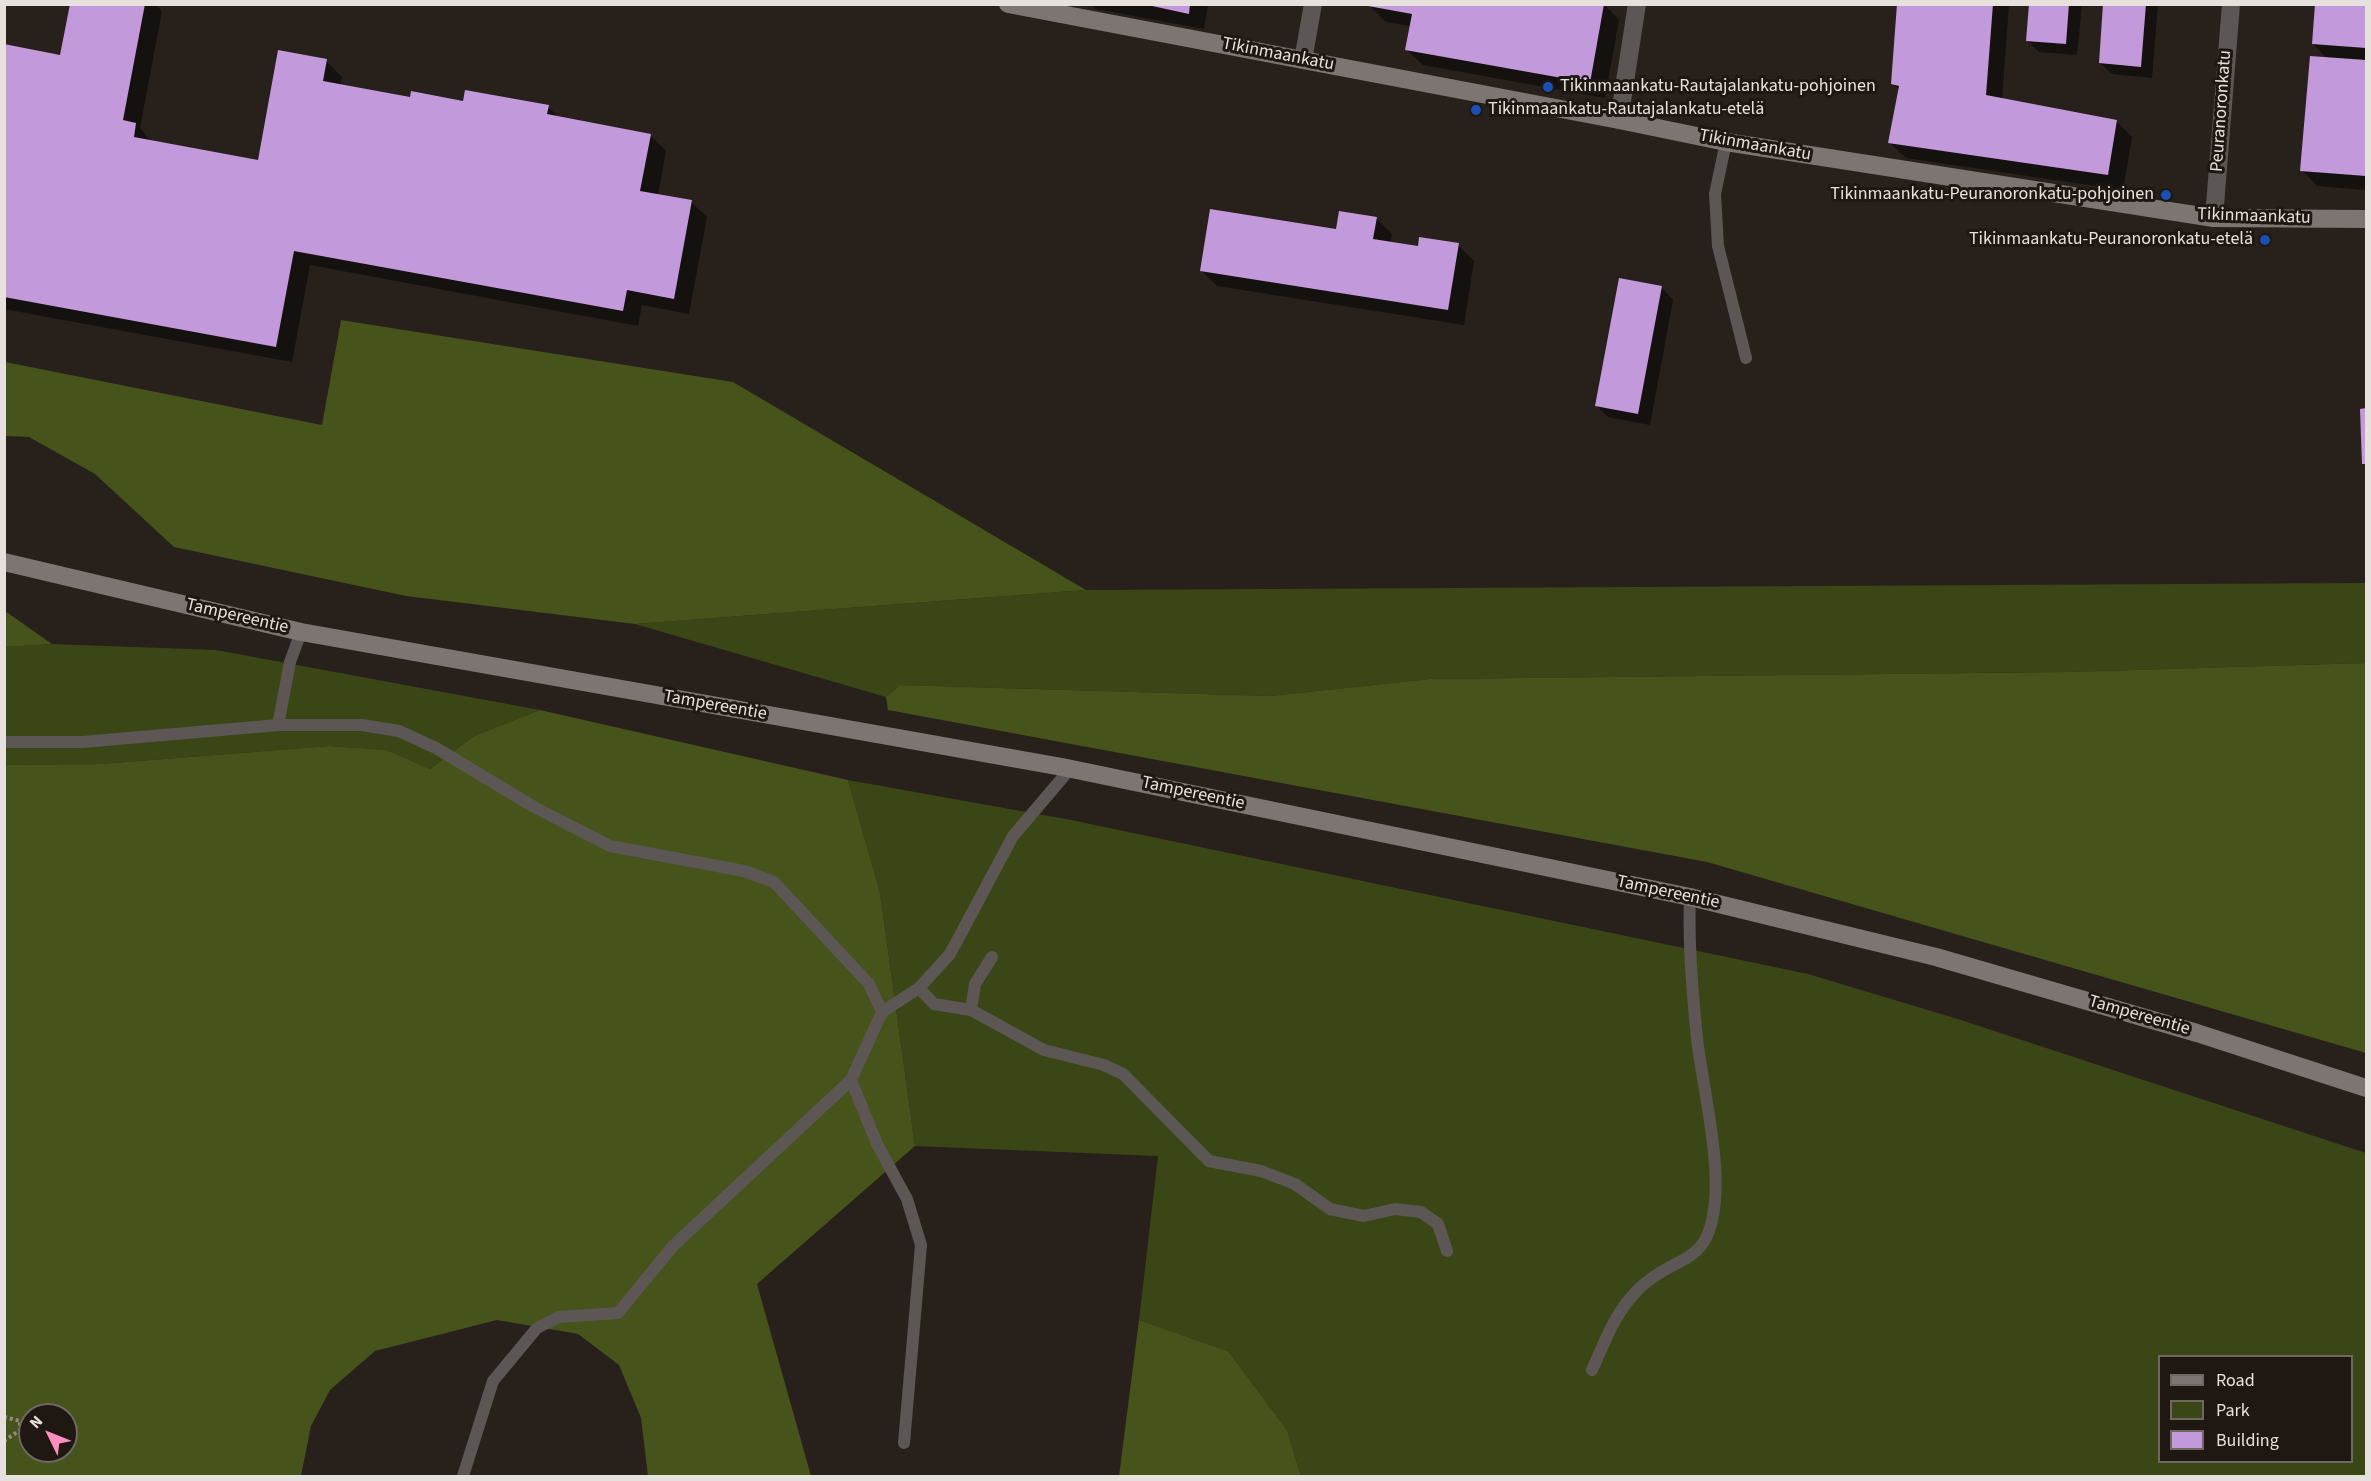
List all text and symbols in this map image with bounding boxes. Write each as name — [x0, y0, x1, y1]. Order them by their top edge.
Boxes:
street label: Tikinmaankatu — [1220, 34, 1336, 76]
street label: Peuranoronkatu — [2207, 49, 2237, 173]
place label: Tikinmaankatu-Rautajalankatu-pohjoinen — [1560, 76, 1876, 98]
marker: Tikinmaankatu-Rautajalankatu-pohjoinen — [1541, 80, 1555, 94]
place label: Tikinmaankatu-Rautajalankatu-etelä — [1488, 99, 1764, 121]
marker: Tikinmaankatu-Rautajalankatu-etelä — [1469, 103, 1483, 117]
street label: Tikinmaankatu — [1697, 126, 1813, 166]
place label: Tikinmaankatu-Peuranoronkatu-pohjoinen — [1830, 184, 2154, 206]
marker: Tikinmaankatu-Peuranoronkatu-pohjoinen — [2159, 188, 2173, 202]
street label: Tikinmaankatu — [2197, 204, 2311, 230]
place label: Tikinmaankatu-Peuranoronkatu-etelä — [1969, 229, 2253, 251]
marker: Tikinmaankatu-Peuranoronkatu-etelä — [2258, 233, 2272, 247]
street label: Tampereentie — [184, 595, 290, 639]
street label: Tampereentie — [662, 686, 768, 726]
street label: Tampereentie — [1140, 773, 1246, 815]
street label: Tampereentie — [1615, 872, 1721, 914]
street label: Tampereentie — [2086, 991, 2192, 1041]
legend — [2158, 1355, 2353, 1463]
text: Road — [2216, 1368, 2255, 1393]
text: Park — [2216, 1398, 2250, 1423]
north arrow — [18, 1403, 78, 1463]
text: N — [25, 1411, 48, 1433]
text: Building — [2216, 1428, 2279, 1453]

